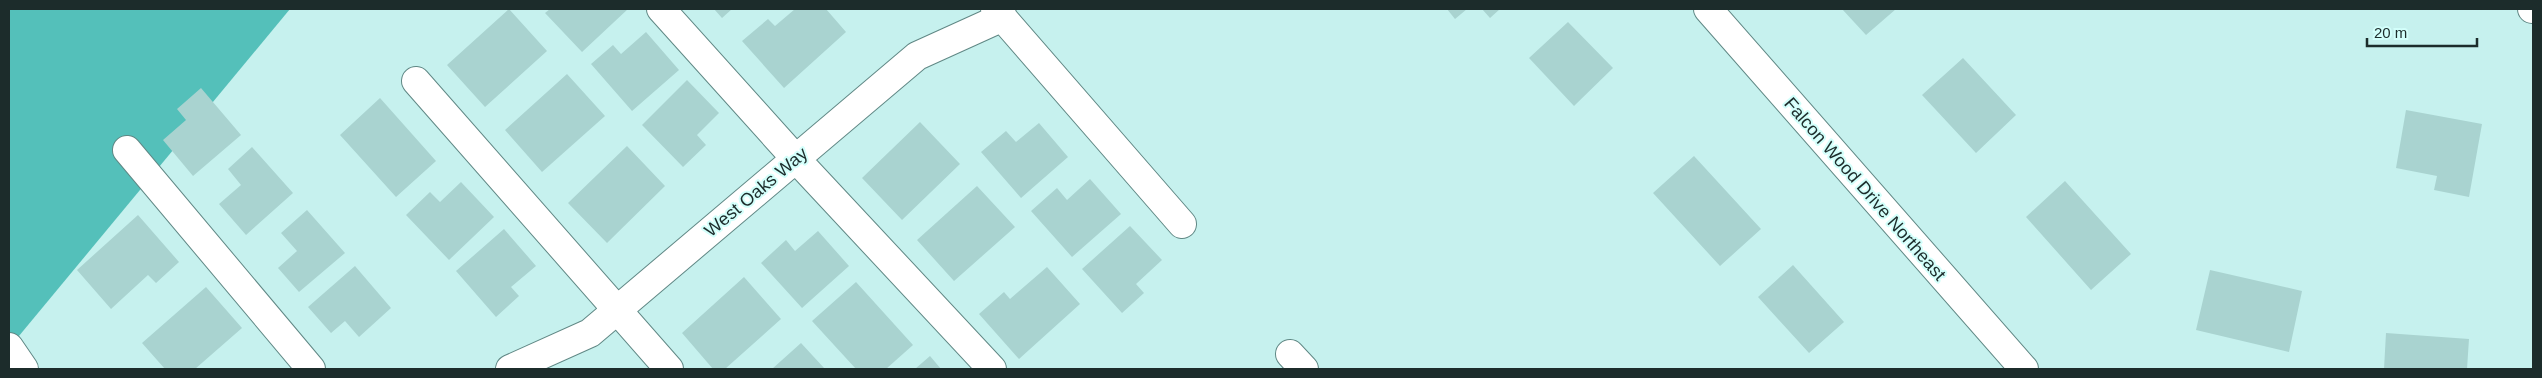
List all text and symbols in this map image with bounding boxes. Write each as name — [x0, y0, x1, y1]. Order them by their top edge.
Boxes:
scale bar — [2367, 15, 2477, 47]
text: 20 m — [2374, 24, 2407, 41]
street label: Falcon Wood Drive Northeast — [1780, 93, 1950, 285]
street label: West Oaks Way — [701, 143, 811, 241]

